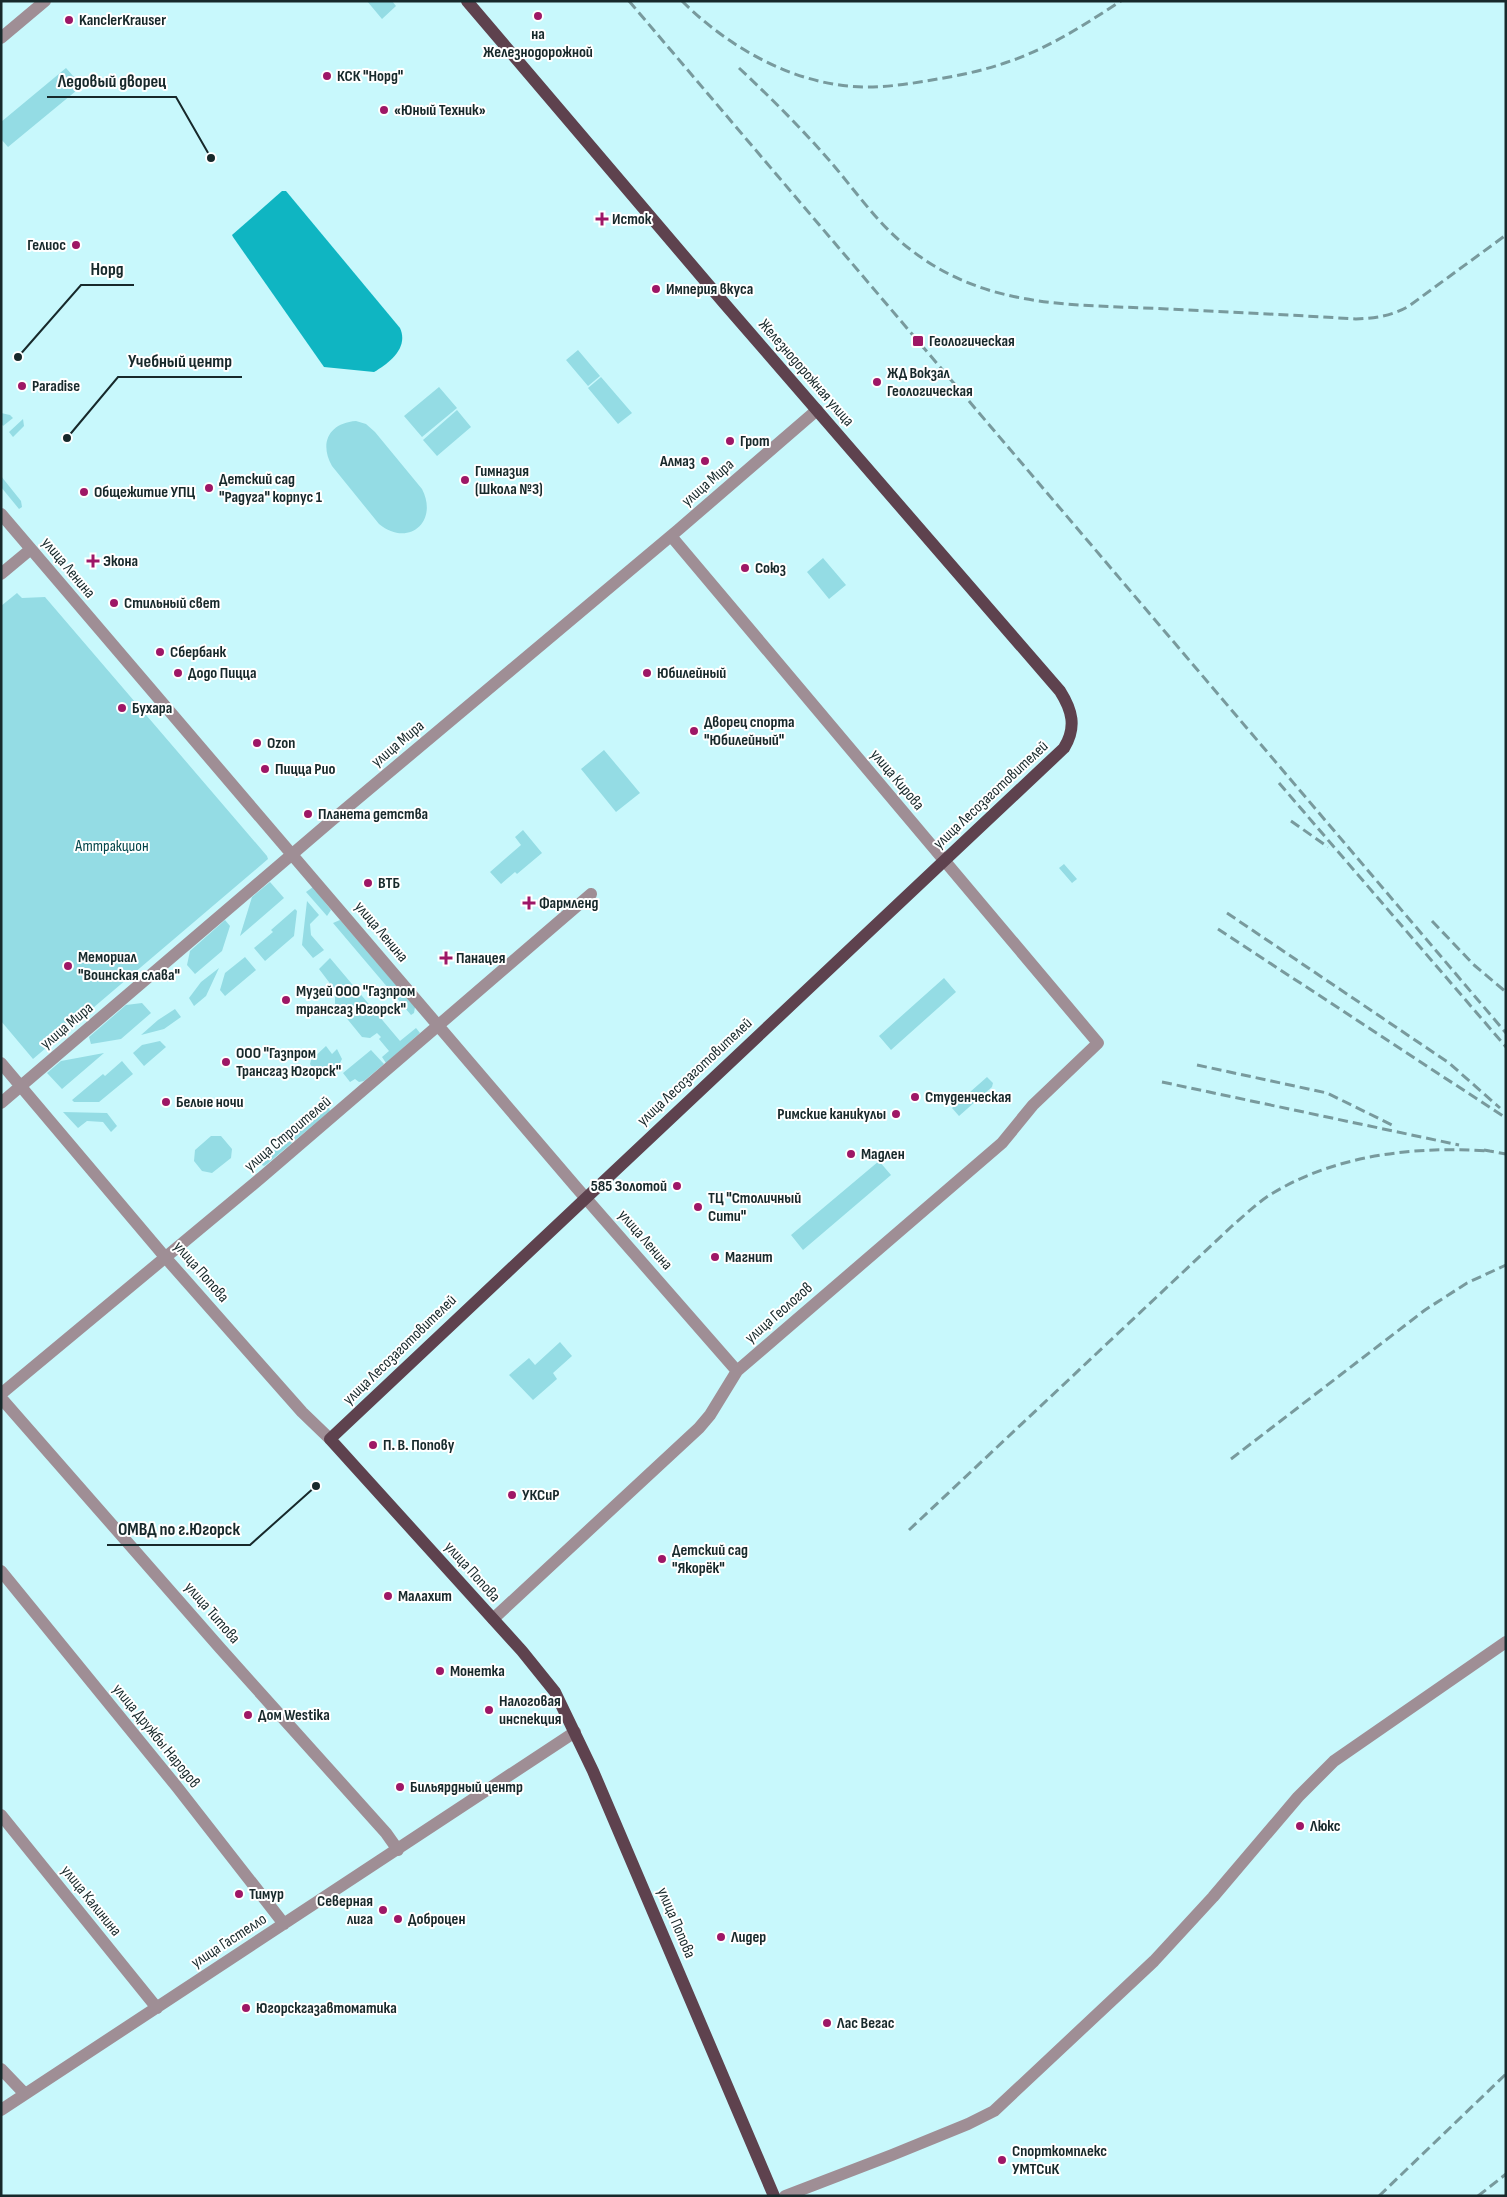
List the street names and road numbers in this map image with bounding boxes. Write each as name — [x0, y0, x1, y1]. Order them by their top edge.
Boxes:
street label: Железнодорожная улица — [754, 315, 858, 431]
street label: улица Мира — [678, 455, 738, 511]
street label: улица Ленина — [37, 534, 99, 602]
street label: улица Мира — [368, 717, 428, 771]
street label: улица Лесозаготовителей — [930, 737, 1052, 853]
street label: улица Кирова — [866, 746, 928, 814]
street label: улица Ленина — [350, 898, 412, 966]
street label: улица Мира — [37, 999, 97, 1053]
street label: улица Лесозаготовителей — [634, 1014, 756, 1130]
street label: улица Строителей — [241, 1092, 335, 1176]
street label: улица Ленина — [614, 1206, 676, 1274]
street label: улица Попова — [169, 1238, 233, 1306]
street label: улица Геологов — [741, 1279, 817, 1347]
street label: улица Лесозаготовителей — [339, 1291, 461, 1409]
street label: улица Попова — [440, 1538, 504, 1606]
street label: улица Титова — [180, 1578, 244, 1648]
street label: улица Дружбы Народов — [108, 1680, 204, 1792]
street label: улица Калинина — [57, 1862, 125, 1940]
street label: улица Попова — [653, 1885, 699, 1961]
street label: улица Гастелло — [188, 1910, 270, 1972]

